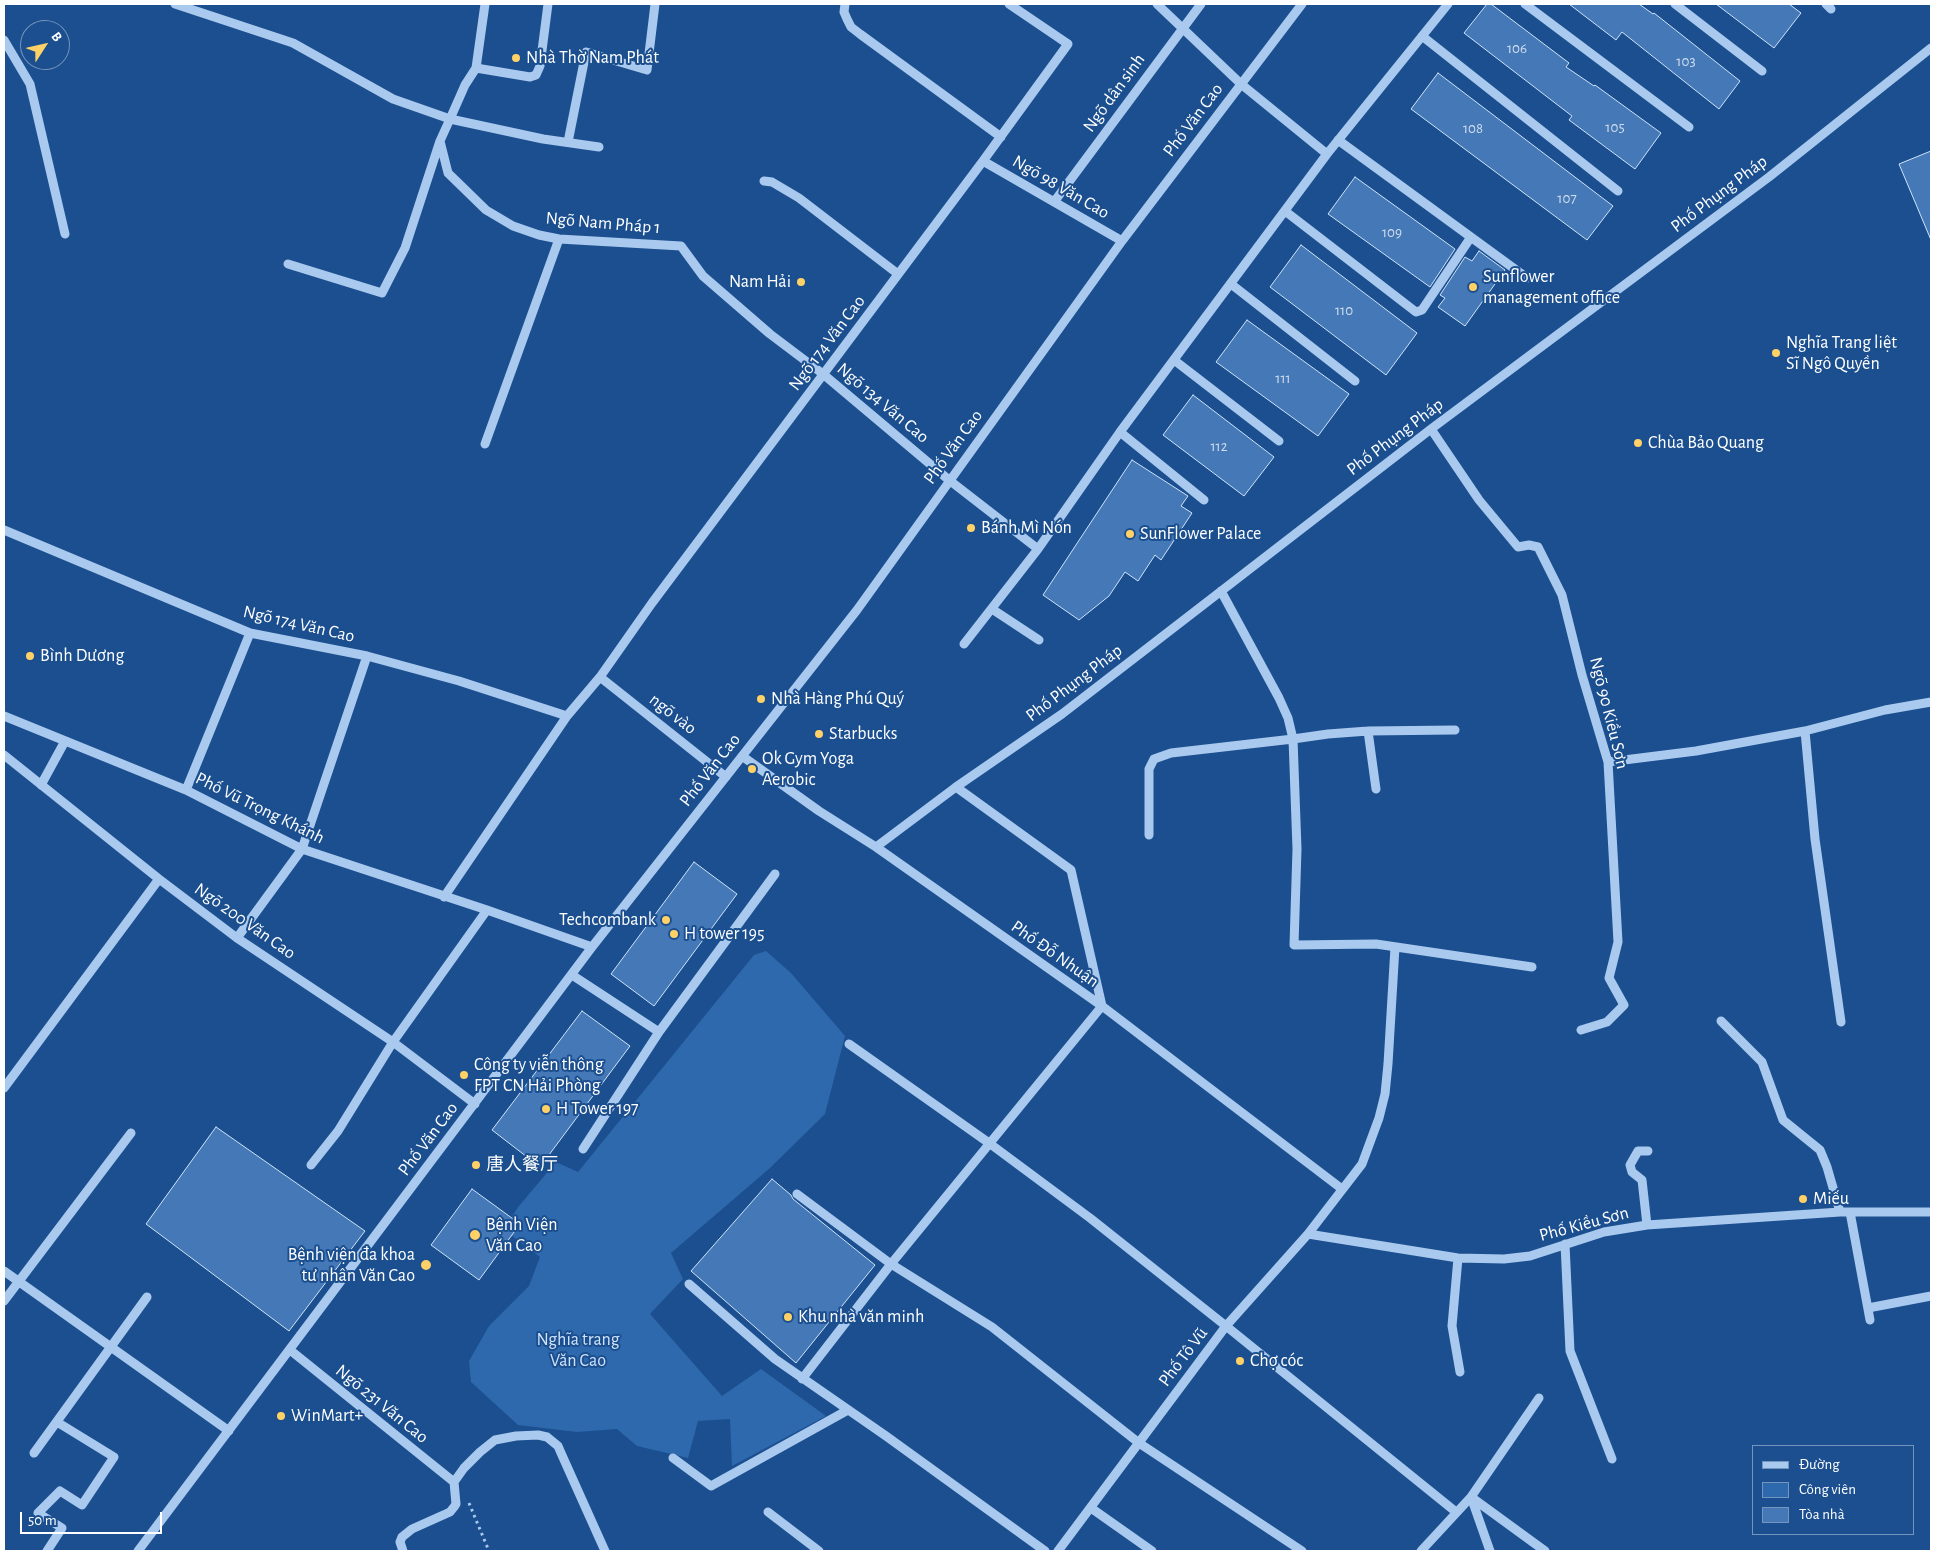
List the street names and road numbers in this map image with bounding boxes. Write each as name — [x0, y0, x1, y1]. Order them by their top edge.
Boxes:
street label: Ngõ dân sinh — [1078, 50, 1150, 136]
street label: Phố Văn Cao — [1158, 79, 1228, 161]
street label: Ngõ 98 Văn Cao — [1009, 151, 1113, 223]
street label: Phố Phụng Pháp — [1666, 151, 1772, 237]
street label: Ngõ Nam Pháp 1 — [545, 207, 661, 239]
street label: Ngõ 174 Văn Cao — [784, 291, 870, 395]
street label: Ngõ 134 Văn Cao — [832, 358, 934, 448]
street label: Phố Phụng Pháp — [1342, 394, 1448, 480]
street label: Phố Văn Cao — [919, 406, 987, 488]
street label: Ngõ 174 Văn Cao — [241, 601, 357, 647]
street label: Phố Phụng Pháp — [1021, 640, 1127, 726]
street label: Ngõ 90 Kiều Sơn — [1585, 655, 1633, 771]
street label: ngõ vào — [645, 689, 701, 739]
street label: Phố Văn Cao — [675, 729, 745, 811]
street label: Phố Vũ Trọng Khánh — [192, 767, 328, 849]
street label: Ngõ 200 Văn Cao — [190, 878, 300, 964]
street label: Phố Đỗ Nhuận — [1007, 916, 1103, 992]
street label: Phố Văn Cao — [393, 1098, 463, 1180]
street label: Phố Kiều Sơn — [1537, 1202, 1631, 1246]
street label: Phố Tô Vũ — [1154, 1323, 1212, 1391]
street label: Ngõ 231 Văn Cao — [331, 1360, 433, 1448]

